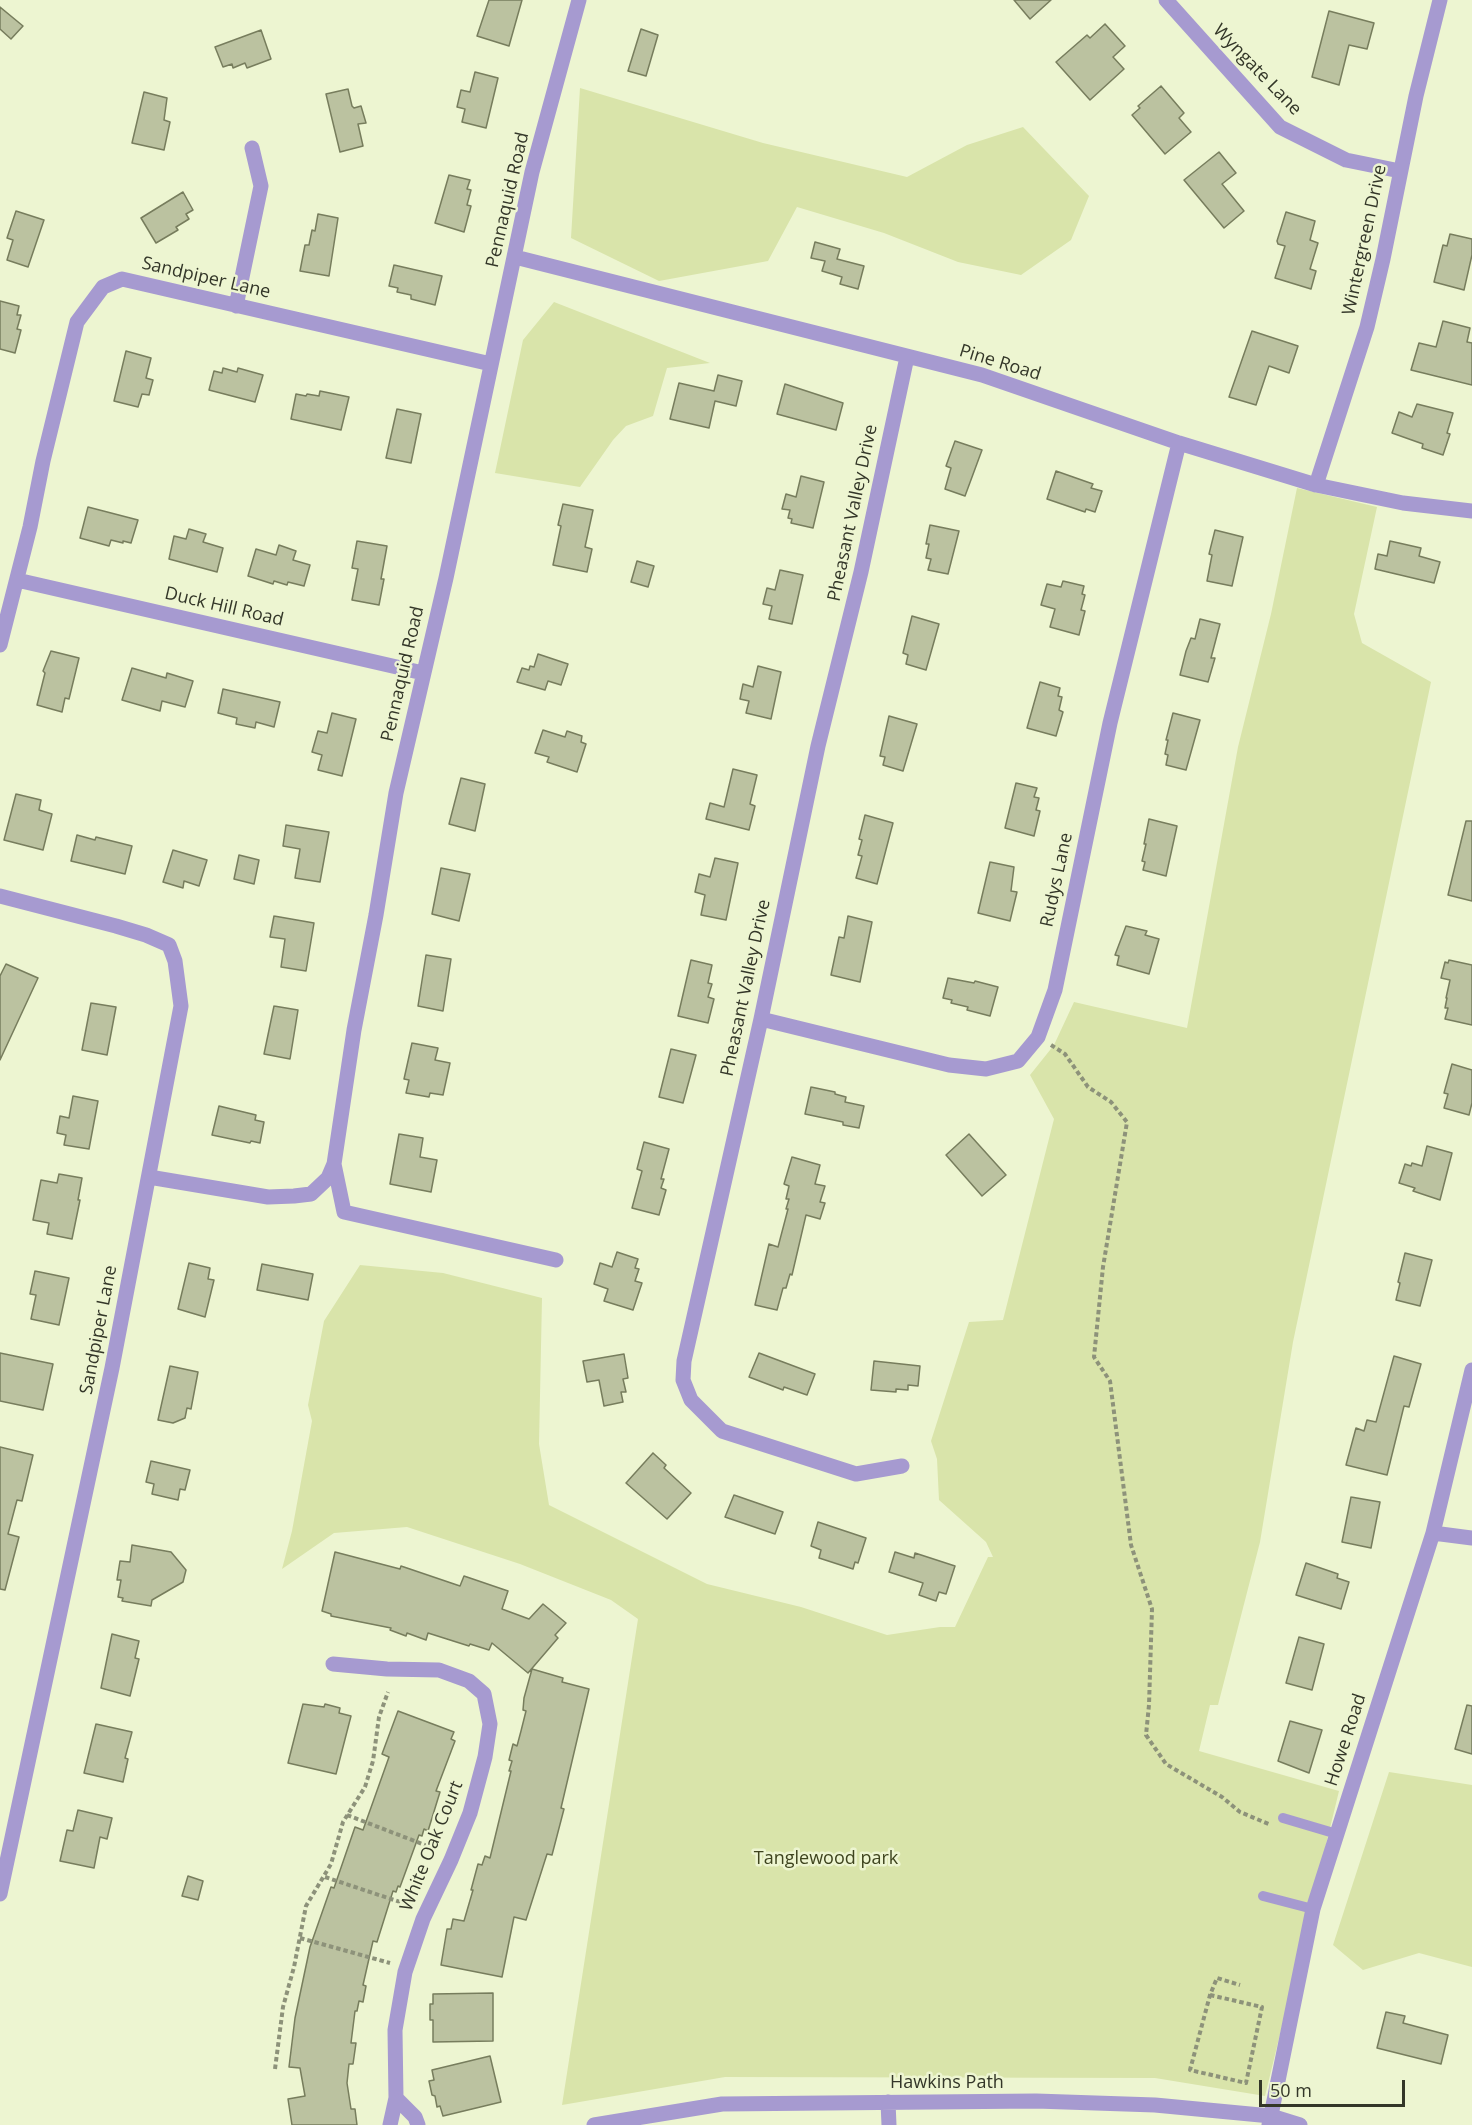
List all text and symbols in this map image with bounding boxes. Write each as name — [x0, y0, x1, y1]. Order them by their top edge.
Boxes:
street label: Wyngate Lane — [1208, 20, 1306, 120]
street label: Pennaquid Road — [482, 130, 534, 270]
street label: Wintergreen Drive — [1339, 163, 1391, 317]
street label: Sandpiper Lane — [140, 253, 272, 303]
street label: Pine Road — [957, 340, 1043, 386]
street label: Pheasant Valley Drive — [824, 423, 882, 603]
street label: Duck Hill Road — [162, 583, 286, 631]
street label: Pennaquid Road — [377, 604, 429, 744]
street label: Rudys Lane — [1036, 831, 1078, 929]
street label: Pheasant Valley Drive — [717, 898, 775, 1078]
street label: Sandpiper Lane — [76, 1264, 122, 1396]
street label: Howe Road — [1321, 1691, 1371, 1789]
street label: White Oak Court — [396, 1778, 468, 1914]
park label: Tanglewood park — [754, 1848, 898, 1870]
scale bar — [1262, 2068, 1408, 2106]
street label: Hawkins Path — [890, 2072, 1004, 2094]
text: 50 m — [1270, 2078, 1312, 2102]

